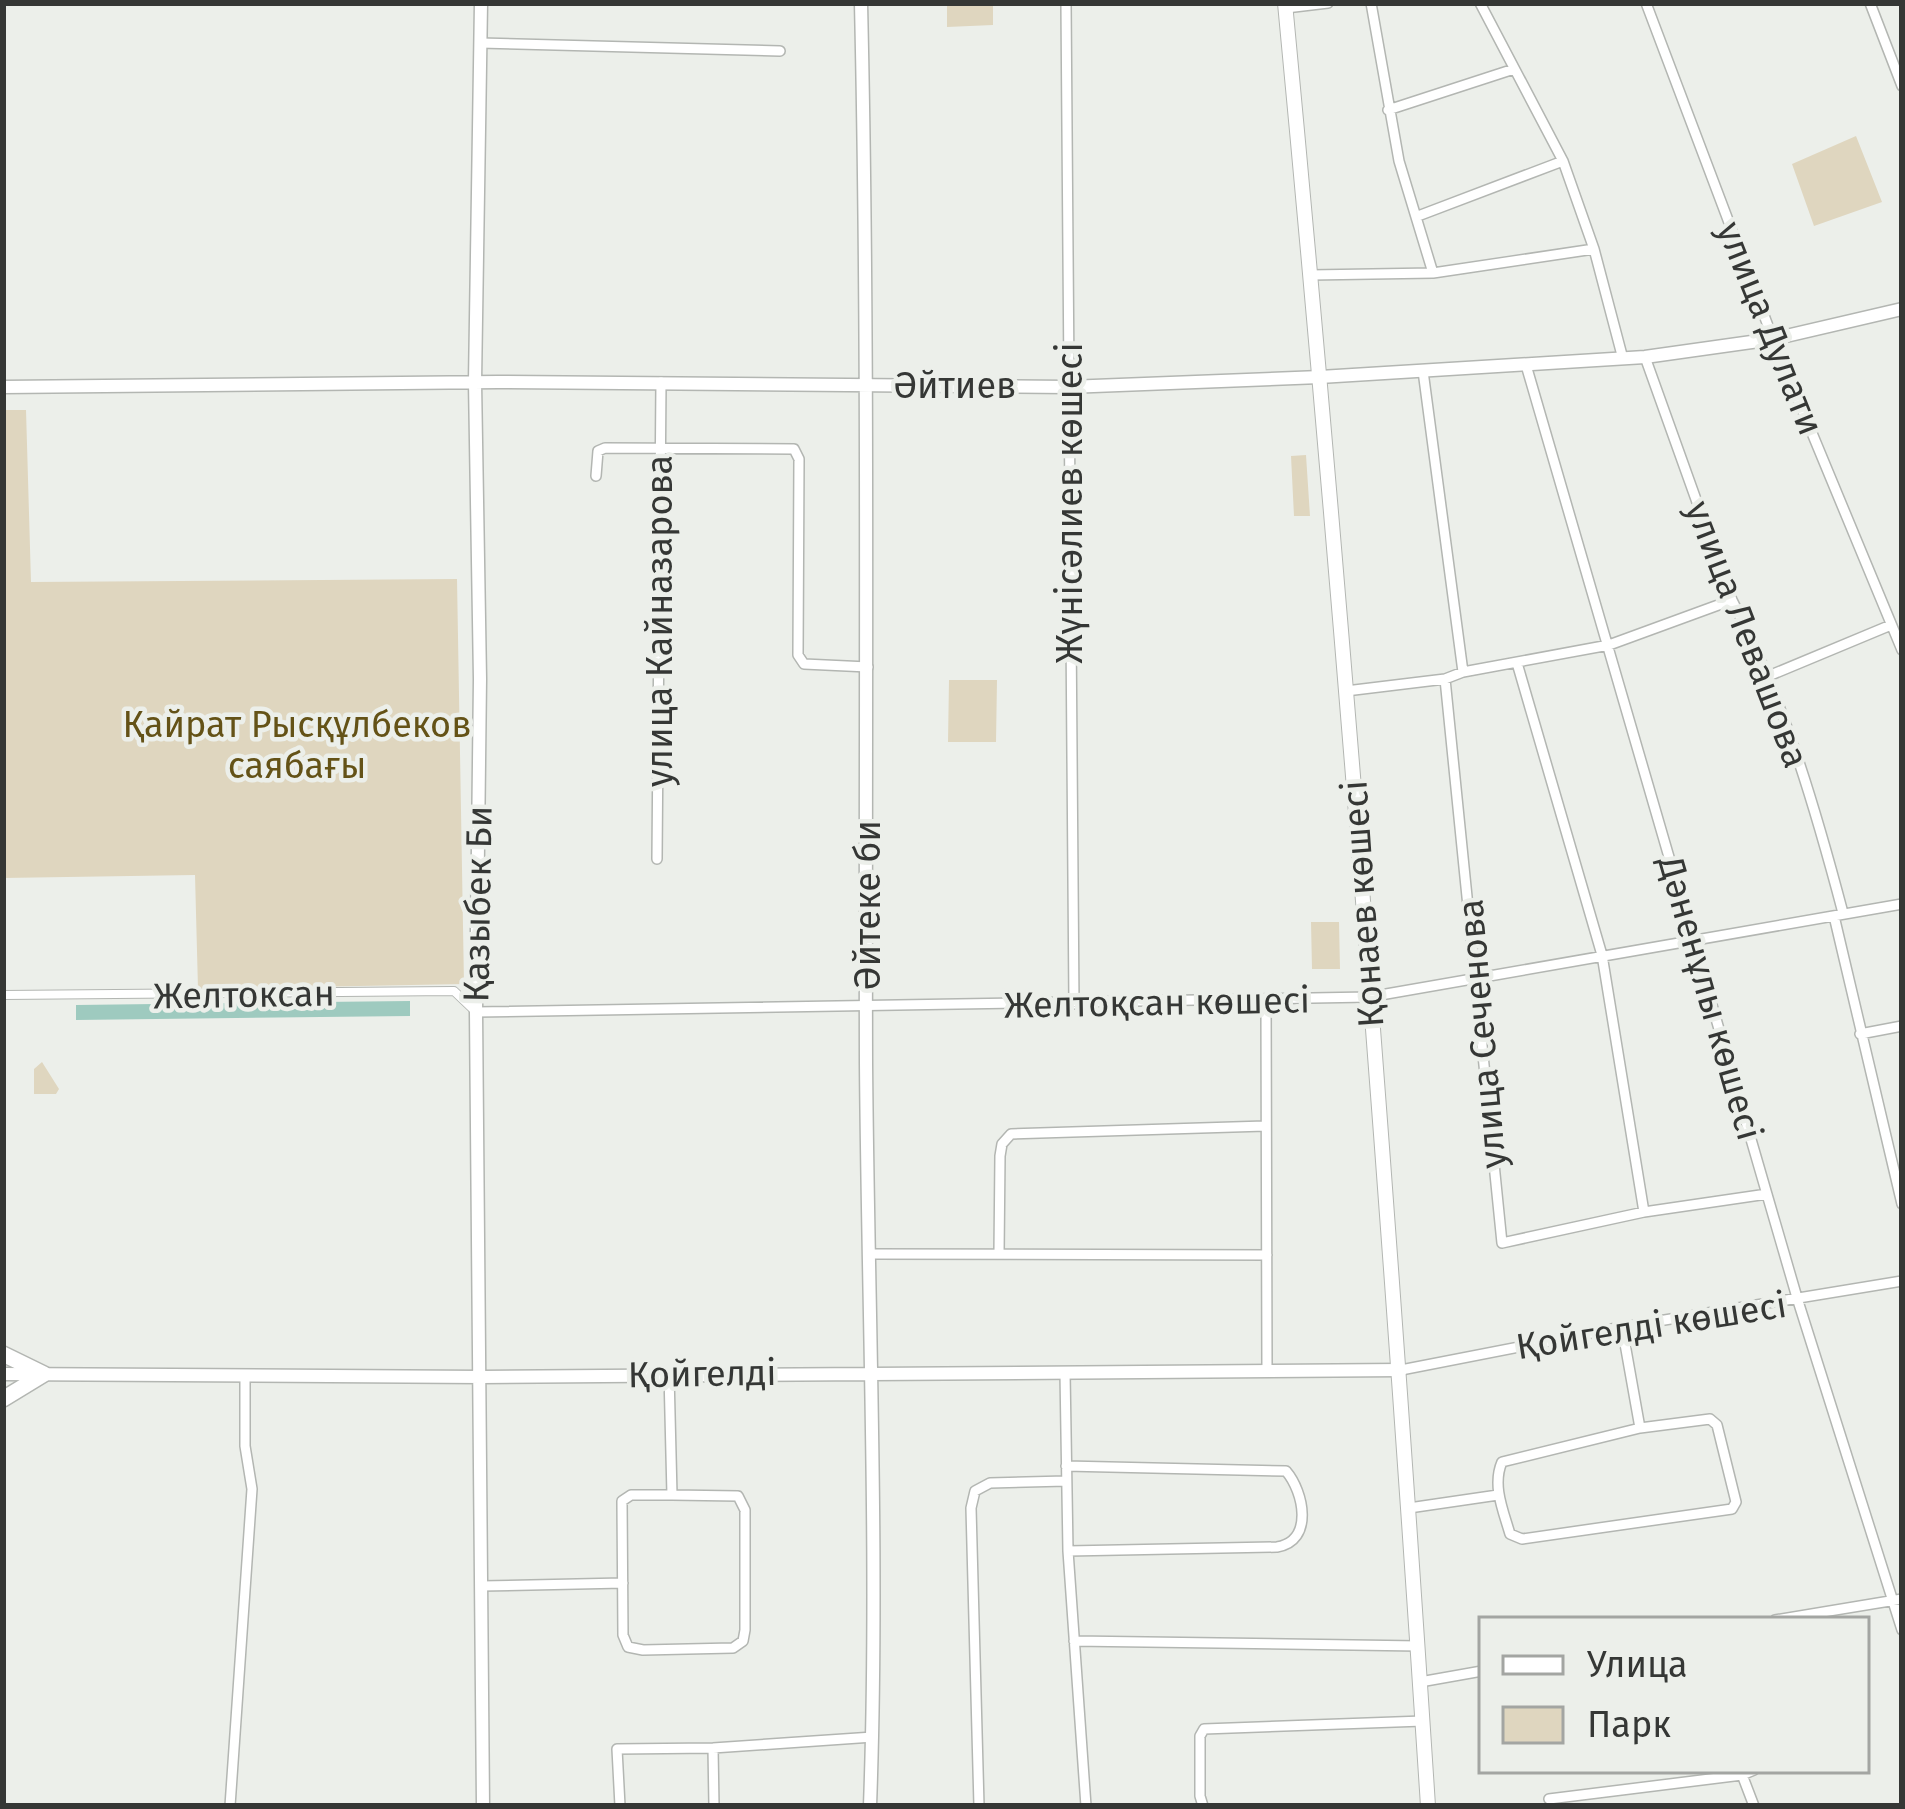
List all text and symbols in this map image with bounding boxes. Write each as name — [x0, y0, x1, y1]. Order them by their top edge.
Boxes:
street label: улица Дулати — [1707, 215, 1833, 442]
street label: Жүнісәлиев көшесі — [1048, 342, 1092, 664]
street label: Әйтиев — [894, 364, 1016, 408]
street label: улица Кайназарова — [638, 455, 682, 787]
street label: улица Левашова — [1676, 495, 1818, 774]
park label: Қайрат Рысқұлбеков саябағы — [123, 703, 471, 788]
street label: Қонаев көшесі — [1332, 779, 1394, 1029]
street label: Қазыбек Би — [454, 805, 502, 1003]
street label: Әйтеке би — [846, 820, 890, 990]
street label: Дәненұлы көшесі — [1648, 850, 1772, 1145]
street label: улица Сеченова — [1448, 897, 1516, 1170]
street label: Желтоксан — [153, 971, 335, 1019]
street label: Желтоқсан көшесі — [1004, 978, 1310, 1028]
street label: Қойгелді көшесі — [1513, 1283, 1790, 1369]
street label: Қойгелді — [627, 1351, 777, 1397]
legend — [1479, 1617, 1869, 1773]
text: Улица — [1587, 1643, 1688, 1687]
text: Парк — [1587, 1703, 1671, 1747]

